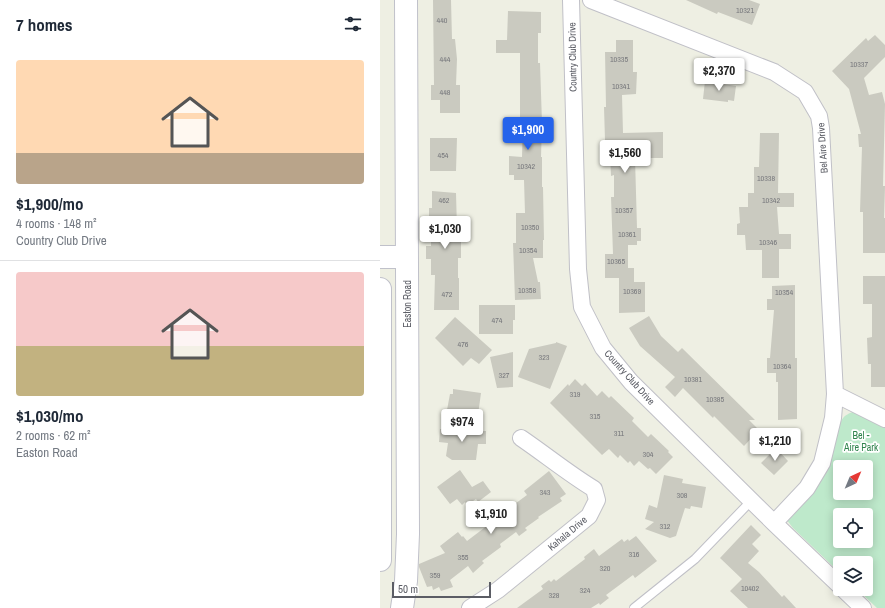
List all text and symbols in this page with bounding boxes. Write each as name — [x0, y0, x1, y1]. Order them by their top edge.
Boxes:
house number: 10321 — [736, 5, 754, 15]
text: 7 homes — [16, 13, 73, 36]
icon: filters — [342, 13, 364, 35]
house number: 440 — [437, 15, 448, 25]
street label: Country Club Drive — [565, 22, 580, 92]
house number: 444 — [440, 54, 451, 64]
house number: 10335 — [610, 54, 628, 64]
pin: $2,370 — [686, 58, 752, 92]
house number: 10337 — [850, 59, 868, 69]
text: $2,370 — [703, 62, 735, 79]
house number: 10341 — [612, 81, 630, 91]
icon: home — [154, 86, 226, 158]
house number: 448 — [440, 87, 451, 97]
pin: $1,900 — [495, 117, 561, 151]
text: $1,900 — [512, 121, 544, 138]
street label: Bel Aire Drive — [814, 122, 831, 174]
pin: $1,560 — [592, 140, 658, 174]
text: $1,560 — [609, 144, 641, 161]
house number: 454 — [438, 150, 449, 160]
house number: 10342 — [517, 161, 535, 171]
house number: 10338 — [757, 173, 775, 183]
text: $1,900/mo — [16, 192, 83, 215]
house number: 462 — [439, 195, 450, 205]
house number: 10342 — [762, 195, 780, 205]
house number: 10357 — [615, 205, 633, 215]
text: 4 rooms · 148 m² — [16, 215, 97, 232]
pin: $1,030 — [412, 216, 478, 250]
text: $1,030 — [429, 220, 461, 237]
house number: 10350 — [521, 222, 539, 232]
house number: 10361 — [618, 229, 636, 239]
text: Country Club Drive — [16, 232, 107, 249]
house number: 10346 — [759, 237, 777, 247]
house number: 10354 — [519, 245, 537, 255]
house number: 10365 — [607, 256, 625, 266]
street label: Easton Road — [401, 280, 414, 328]
house number: 10358 — [518, 285, 536, 295]
house number: 10369 — [623, 286, 641, 296]
house number: 10354 — [775, 287, 793, 297]
house number: 472 — [442, 289, 453, 299]
icon: home — [154, 298, 226, 370]
house number: 474 — [492, 315, 503, 325]
house number: 476 — [458, 339, 469, 349]
street label: Country Club Drive — [601, 347, 658, 408]
house number: 323 — [539, 352, 550, 362]
house number: 10364 — [773, 361, 791, 371]
house number: 327 — [499, 370, 510, 380]
house number: 10381 — [684, 374, 702, 384]
house number: 319 — [570, 389, 581, 399]
house number: 10385 — [706, 394, 724, 404]
text: $1,030/mo — [16, 404, 83, 427]
pin: $974 — [438, 409, 486, 443]
house number: 315 — [590, 411, 601, 421]
text: $974 — [450, 413, 474, 430]
text: 2 rooms · 62 m² — [16, 427, 91, 444]
house number: 311 — [614, 428, 625, 438]
pin: $1,210 — [742, 428, 808, 462]
park label: Bel - Aire Park — [843, 429, 879, 454]
text: $1,210 — [759, 432, 791, 449]
text: Easton Road — [16, 444, 78, 461]
house number: 304 — [643, 449, 654, 459]
north arrow — [833, 460, 873, 500]
map controls — [833, 460, 873, 596]
house number: 343 — [540, 487, 551, 497]
house number: 308 — [677, 490, 688, 500]
pin: $1,910 — [458, 501, 524, 535]
text: $1,910 — [475, 505, 507, 522]
button: locate — [833, 508, 873, 548]
street label: Kahala Drive — [545, 513, 590, 554]
house number: 312 — [660, 521, 671, 531]
house number: 316 — [629, 549, 640, 559]
house number: 355 — [458, 552, 469, 562]
button: layers — [833, 556, 873, 596]
house number: 320 — [600, 563, 611, 573]
house number: 359 — [430, 570, 441, 580]
scale bar — [392, 580, 491, 599]
text: 50 m — [398, 582, 418, 596]
house number: 10402 — [741, 583, 759, 593]
house number: 324 — [580, 585, 591, 595]
house number: 328 — [549, 590, 560, 600]

